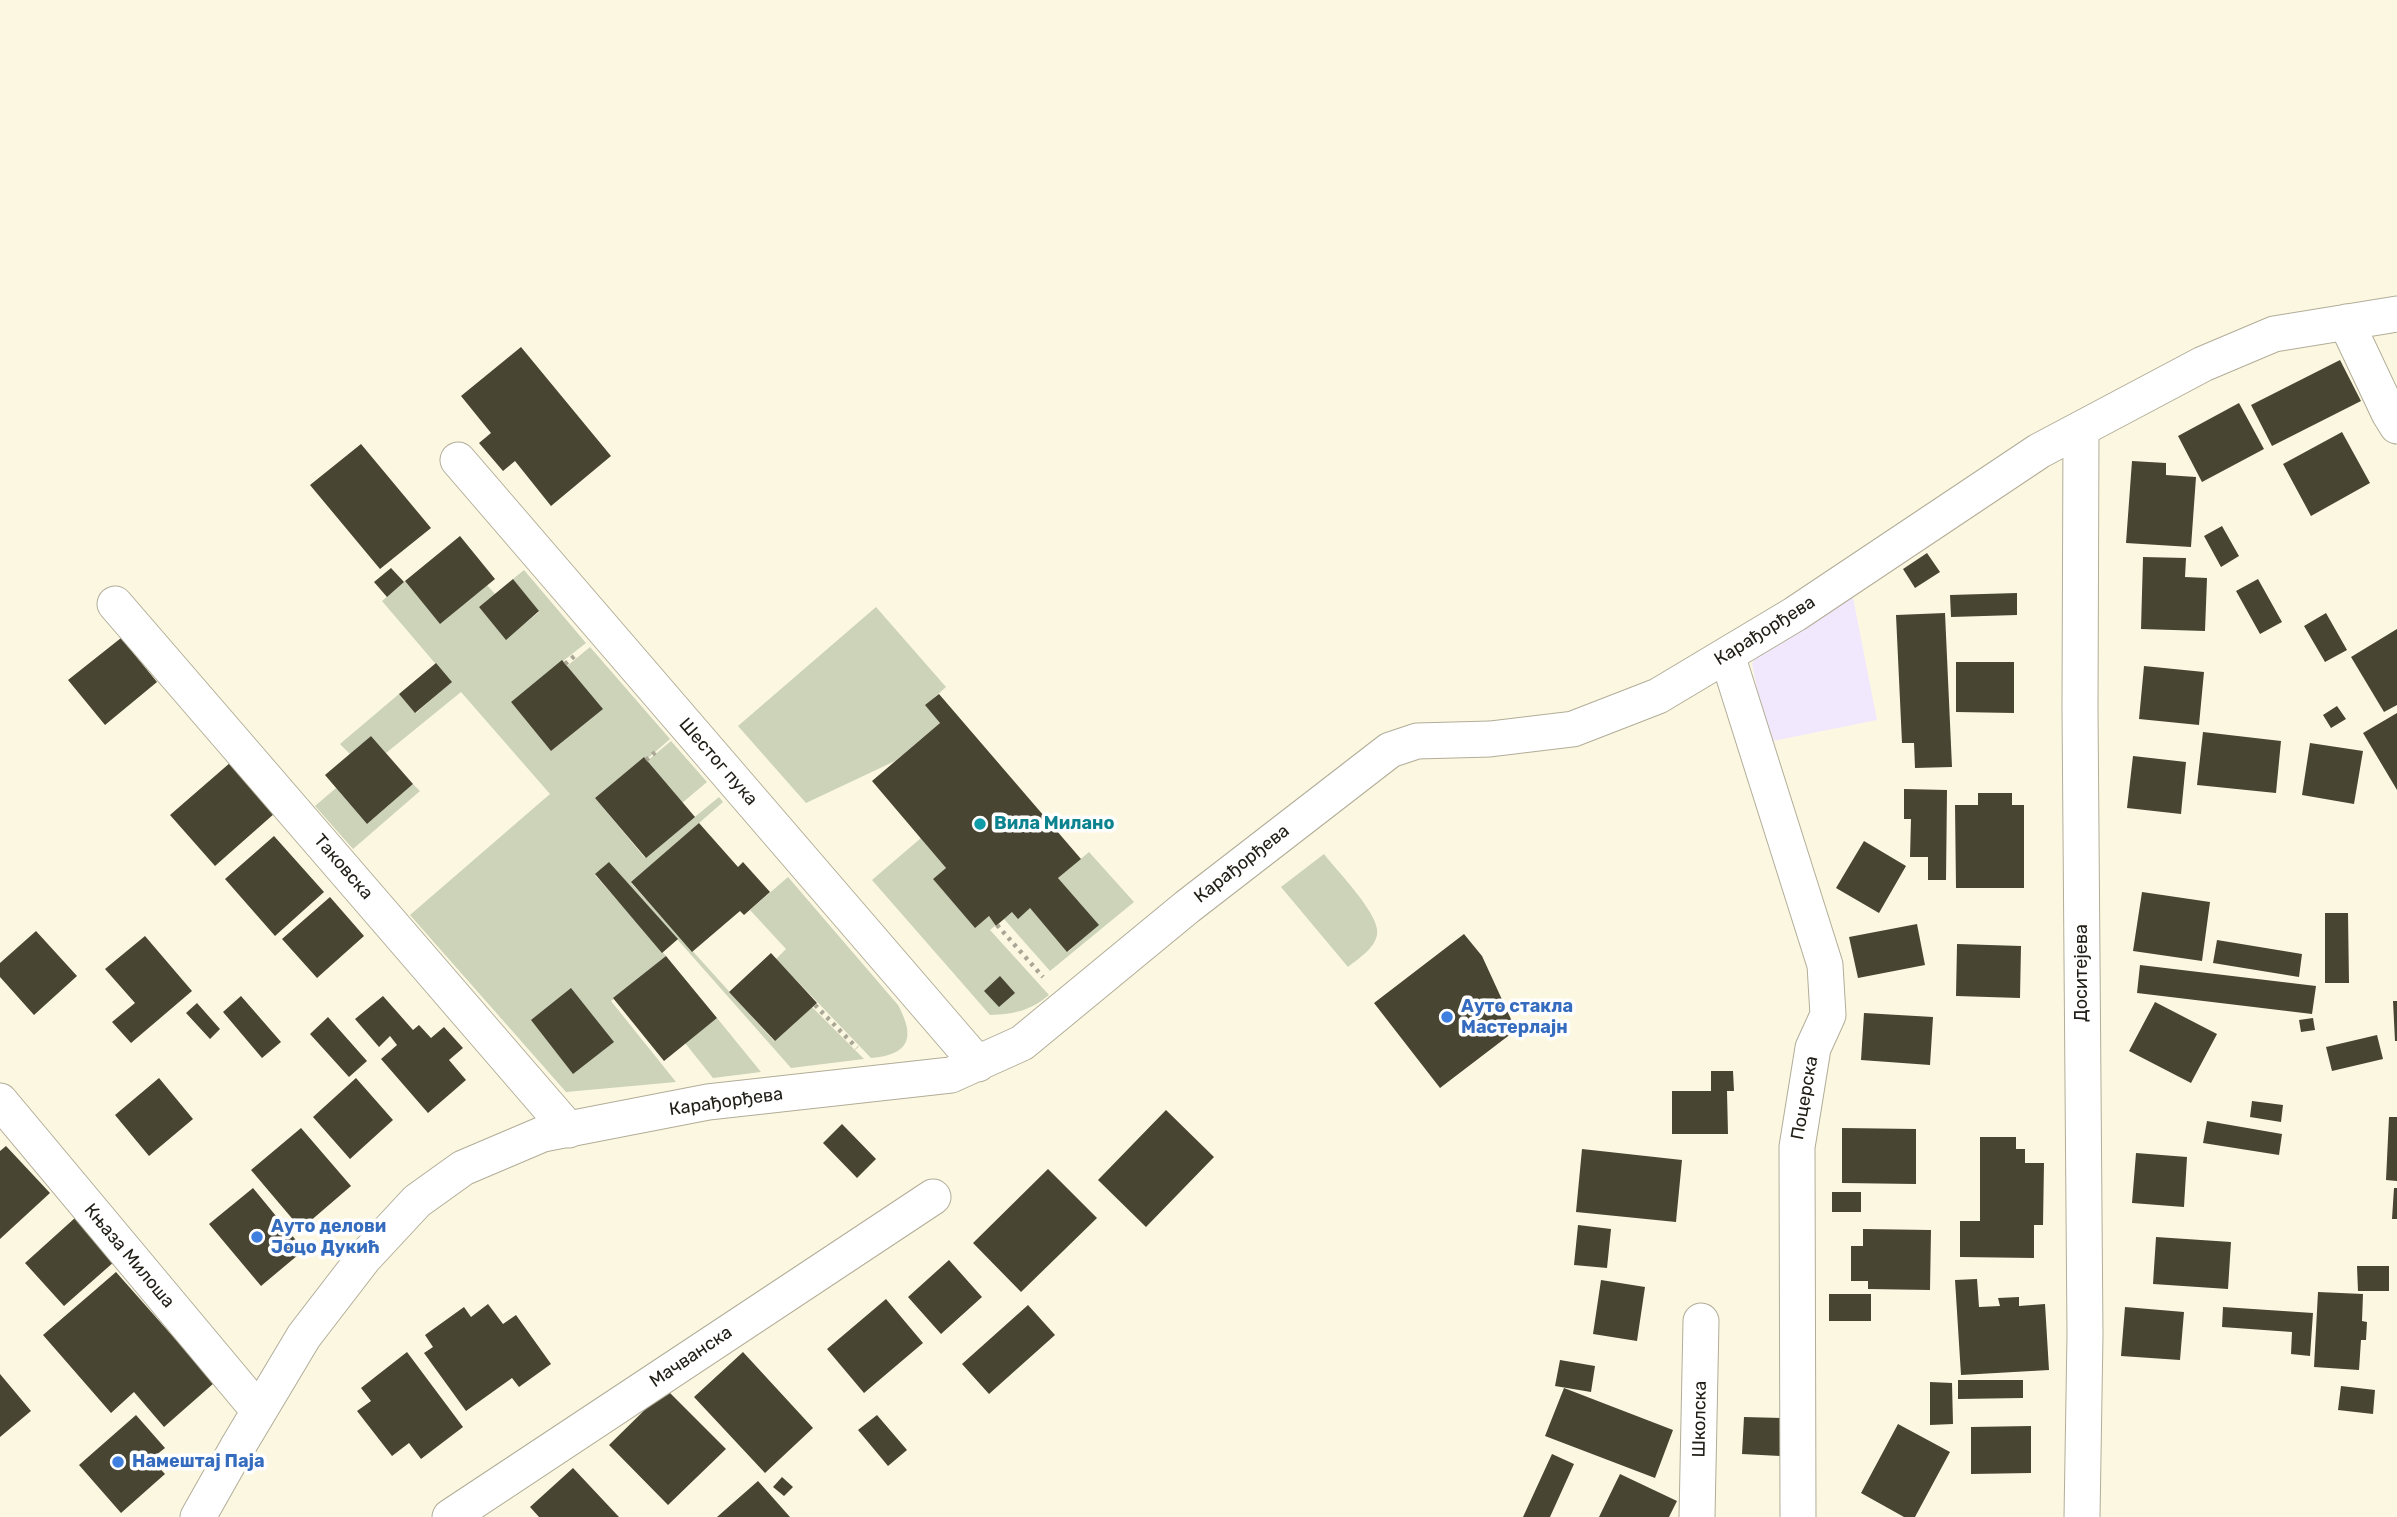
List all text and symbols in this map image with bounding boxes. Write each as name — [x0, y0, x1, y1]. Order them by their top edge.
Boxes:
street label: Карађорђева — [1711, 591, 1819, 671]
street label: Шестог пука — [674, 714, 762, 810]
place label: Вила Милано — [994, 813, 1115, 835]
marker: Вила Милано — [972, 816, 988, 832]
street label: Карађорђева — [1190, 820, 1294, 908]
street label: Таковска — [309, 830, 377, 904]
street label: Доситејева — [2071, 924, 2093, 1022]
place label: Ауто стакла Мастерлајн — [1461, 996, 1573, 1038]
marker: Ауто стакла Мастерлајн — [1439, 1009, 1455, 1025]
street label: Поцерска — [1787, 1054, 1823, 1142]
street label: Карађорђева — [668, 1083, 784, 1121]
street label: Књаза Милоша — [79, 1199, 179, 1313]
place label: Ауто делови Јоцо Дукић — [271, 1216, 386, 1258]
marker: Ауто делови Јоцо Дукић — [249, 1229, 265, 1245]
street label: Мачванска — [646, 1322, 736, 1392]
street label: Школска — [1689, 1381, 1711, 1457]
place label: Намештај Паја — [132, 1451, 265, 1473]
marker: Намештај Паја — [110, 1454, 126, 1470]

